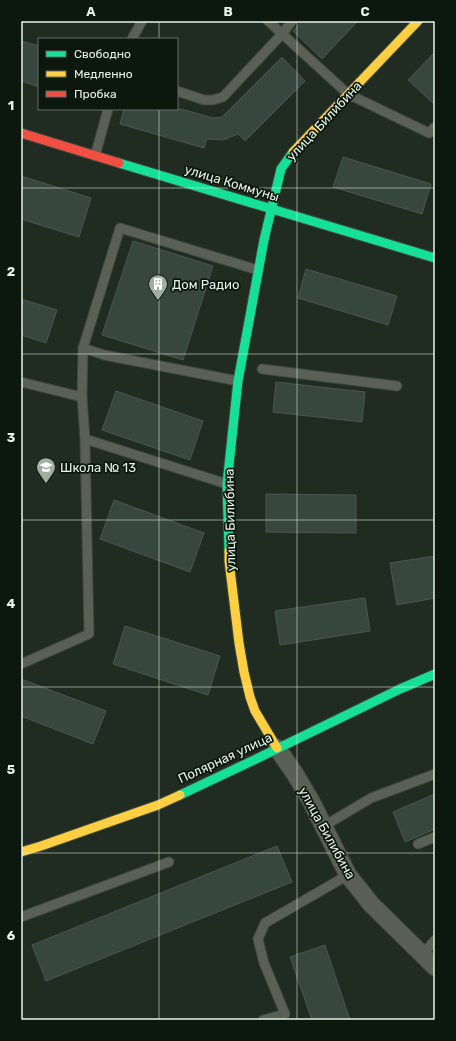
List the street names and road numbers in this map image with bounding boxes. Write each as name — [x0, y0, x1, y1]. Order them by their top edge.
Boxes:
street label: улица Билибина — [283, 78, 365, 164]
street label: улица Коммуны — [183, 162, 281, 204]
street label: улица Билибина — [222, 468, 238, 572]
street label: Полярная улица — [176, 730, 274, 786]
street label: улица Билибина — [296, 784, 358, 882]

